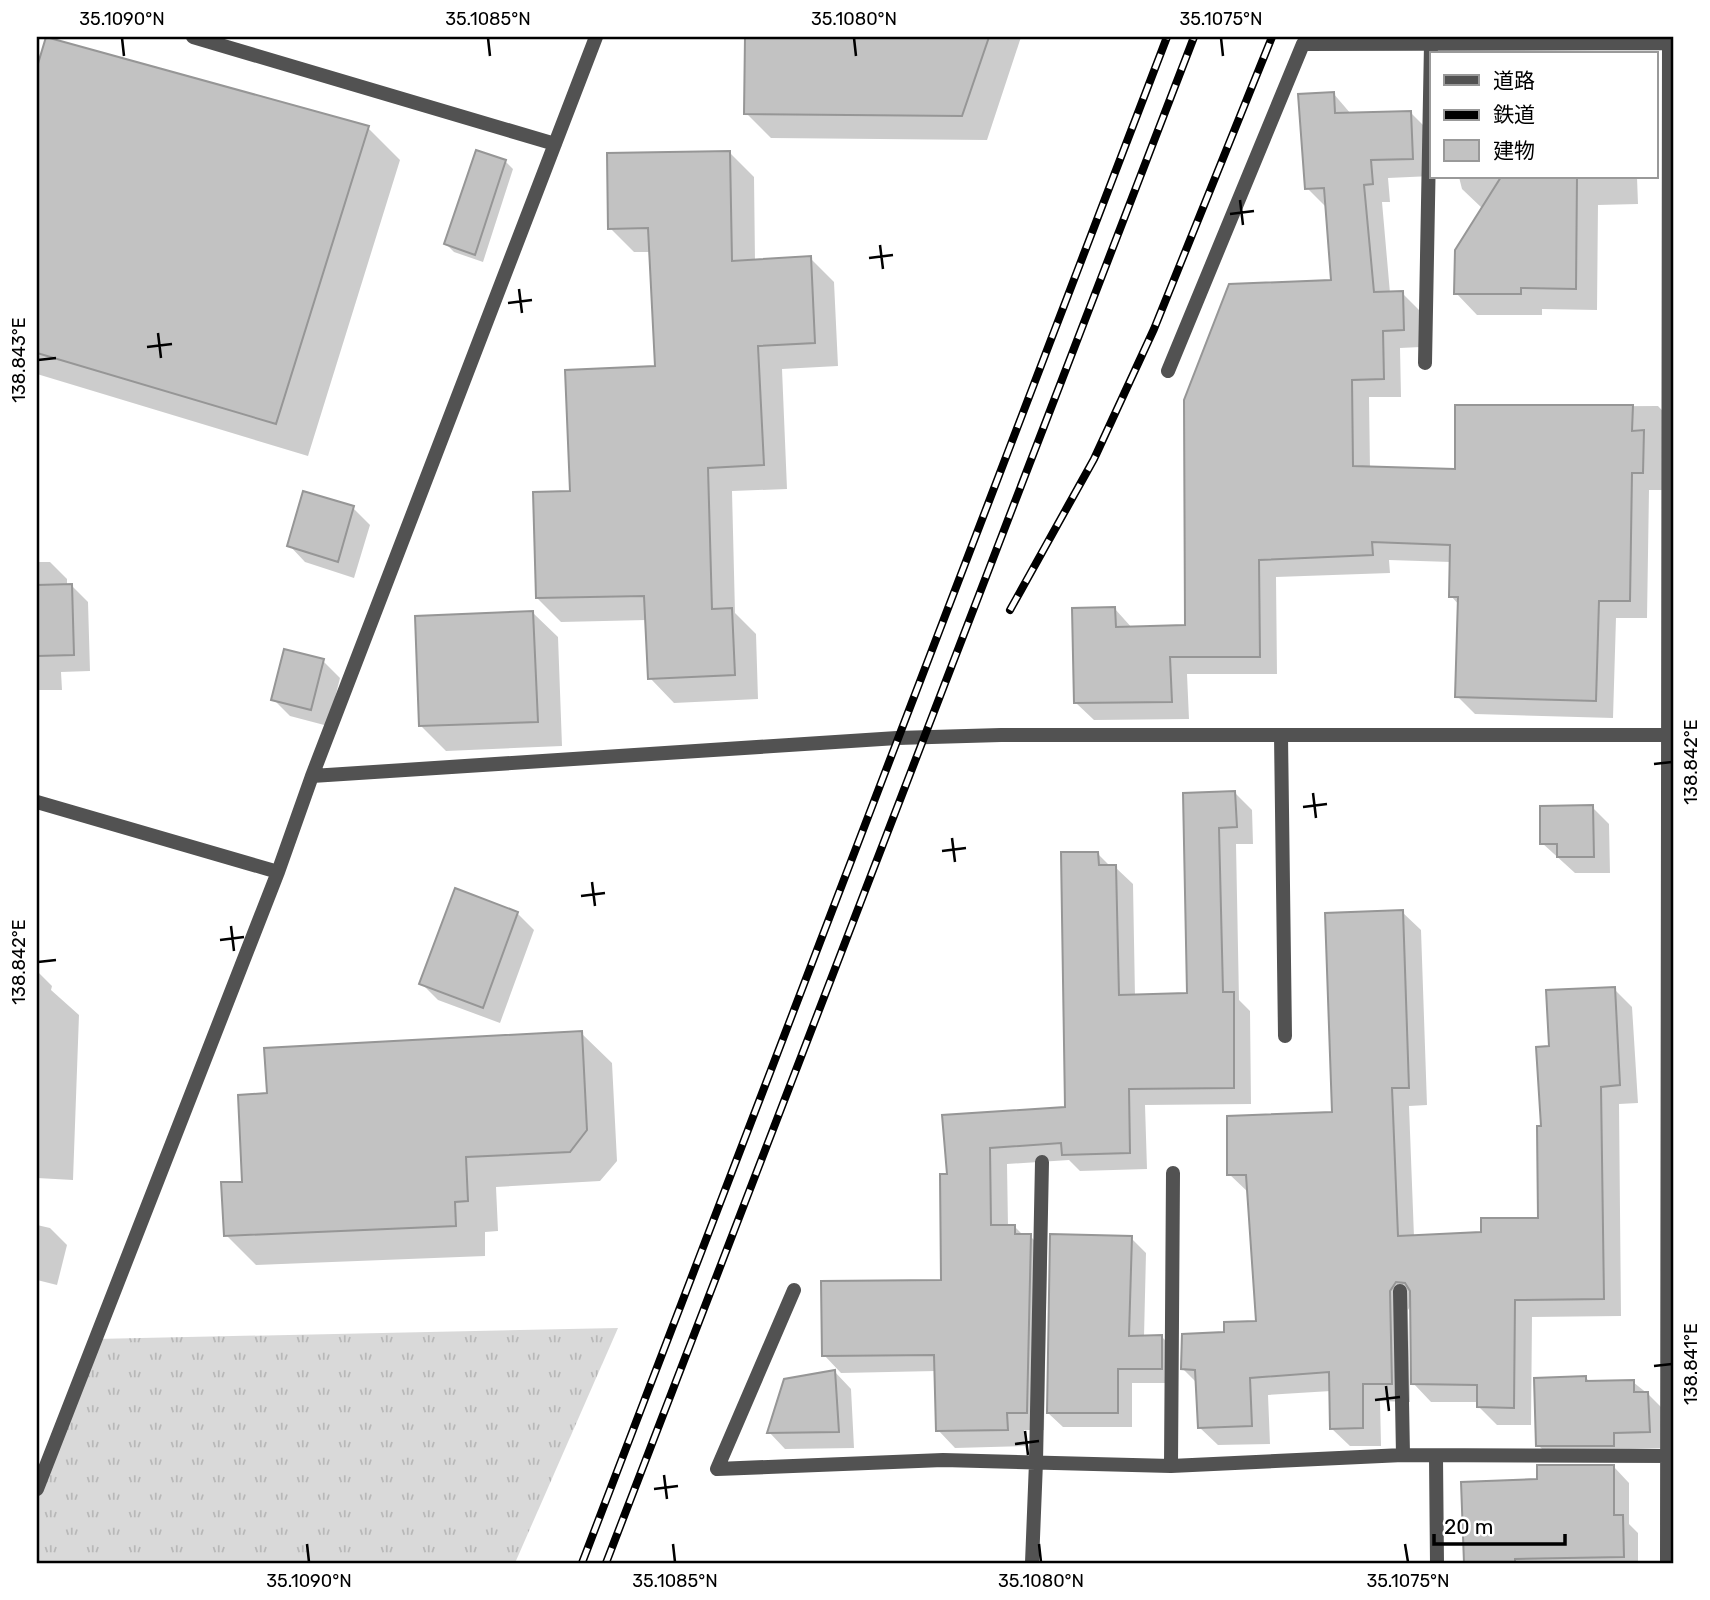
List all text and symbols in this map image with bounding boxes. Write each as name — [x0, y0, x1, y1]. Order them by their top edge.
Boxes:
text: 35.1090°N — [79, 8, 165, 30]
text: 35.1085°N — [445, 8, 531, 30]
text: 35.1080°N — [811, 8, 897, 30]
text: 35.1075°N — [1179, 8, 1263, 30]
legend — [1430, 52, 1658, 178]
text: 道路 — [1493, 68, 1535, 93]
text: 鉄道 — [1493, 102, 1535, 127]
text: 建物 — [1493, 138, 1535, 163]
text: 138.843°E — [8, 317, 30, 403]
text: 138.842°E — [1680, 719, 1702, 805]
text: 138.842°E — [8, 919, 30, 1005]
text: 138.841°E — [1680, 1323, 1702, 1405]
scale bar — [1434, 1502, 1565, 1546]
text: 20 m — [1444, 1514, 1493, 1539]
text: 35.1090°N — [266, 1570, 352, 1592]
text: 35.1085°N — [632, 1570, 718, 1592]
text: 35.1080°N — [998, 1570, 1084, 1592]
text: 35.1075°N — [1366, 1570, 1450, 1592]

